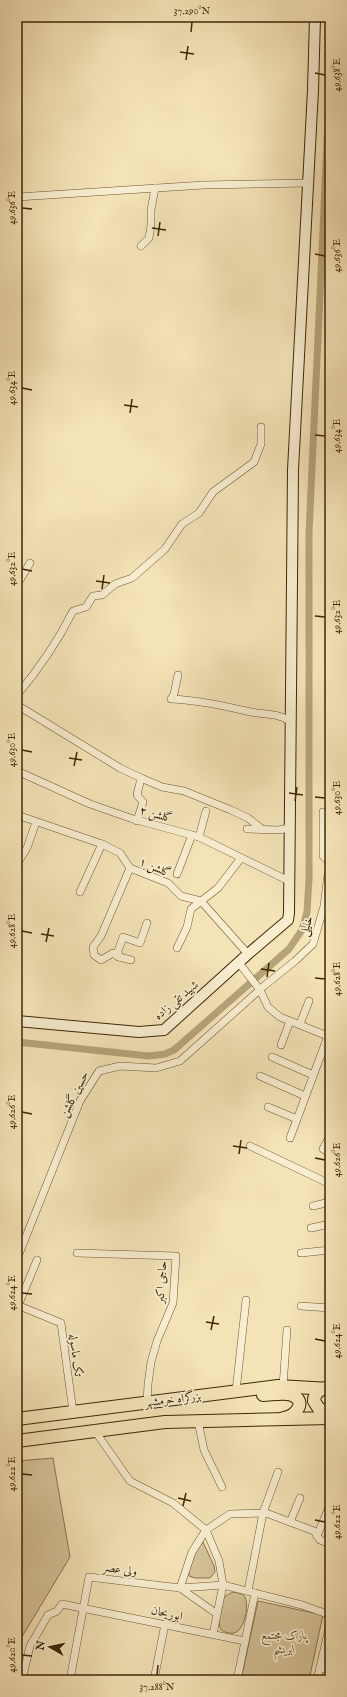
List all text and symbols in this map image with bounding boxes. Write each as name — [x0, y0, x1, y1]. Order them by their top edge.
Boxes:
text: 37.290°N — [174, 5, 211, 18]
text: 49.638°E — [331, 58, 344, 92]
text: 49.636°E — [6, 191, 19, 225]
text: 49.636°E — [331, 239, 344, 273]
text: 49.634°E — [6, 371, 19, 405]
text: 49.634°E — [331, 419, 344, 453]
text: 49.632°E — [6, 552, 19, 586]
text: 49.632°E — [331, 600, 344, 634]
text: 49.630°E — [6, 733, 19, 767]
text: 49.630°E — [331, 781, 344, 815]
street label: گلشن ۲ — [138, 802, 174, 827]
street label: گلشن ۱ — [136, 853, 173, 882]
text: 49.628°E — [6, 914, 19, 948]
street label: خلیلی — [296, 914, 318, 938]
text: 49.628°E — [331, 962, 344, 996]
street label: شهید تقی زاده — [151, 977, 202, 1024]
street label: حسین گلشن — [56, 1068, 93, 1120]
text: 49.626°E — [6, 1095, 19, 1129]
text: 49.626°E — [331, 1143, 344, 1177]
street label: حاجی اکبر — [152, 1260, 170, 1306]
text: 49.624°E — [6, 1275, 19, 1311]
text: 49.624°E — [331, 1323, 344, 1359]
street label: تک ماسوله — [65, 1333, 86, 1378]
street label: بزرگراه خرمشهر — [142, 1388, 202, 1411]
text: 49.622°E — [6, 1456, 19, 1492]
text: 49.622°E — [331, 1504, 344, 1540]
street label: ولی عصر — [100, 1560, 138, 1579]
street label: ابوریحان — [150, 1603, 185, 1624]
north arrow — [30, 1627, 70, 1667]
park label: پارک مجتمع ابریشم — [261, 1628, 309, 1661]
text: 49.620°E — [6, 1637, 19, 1673]
text: N — [33, 1639, 49, 1652]
text: 37.288°N — [140, 1681, 175, 1694]

